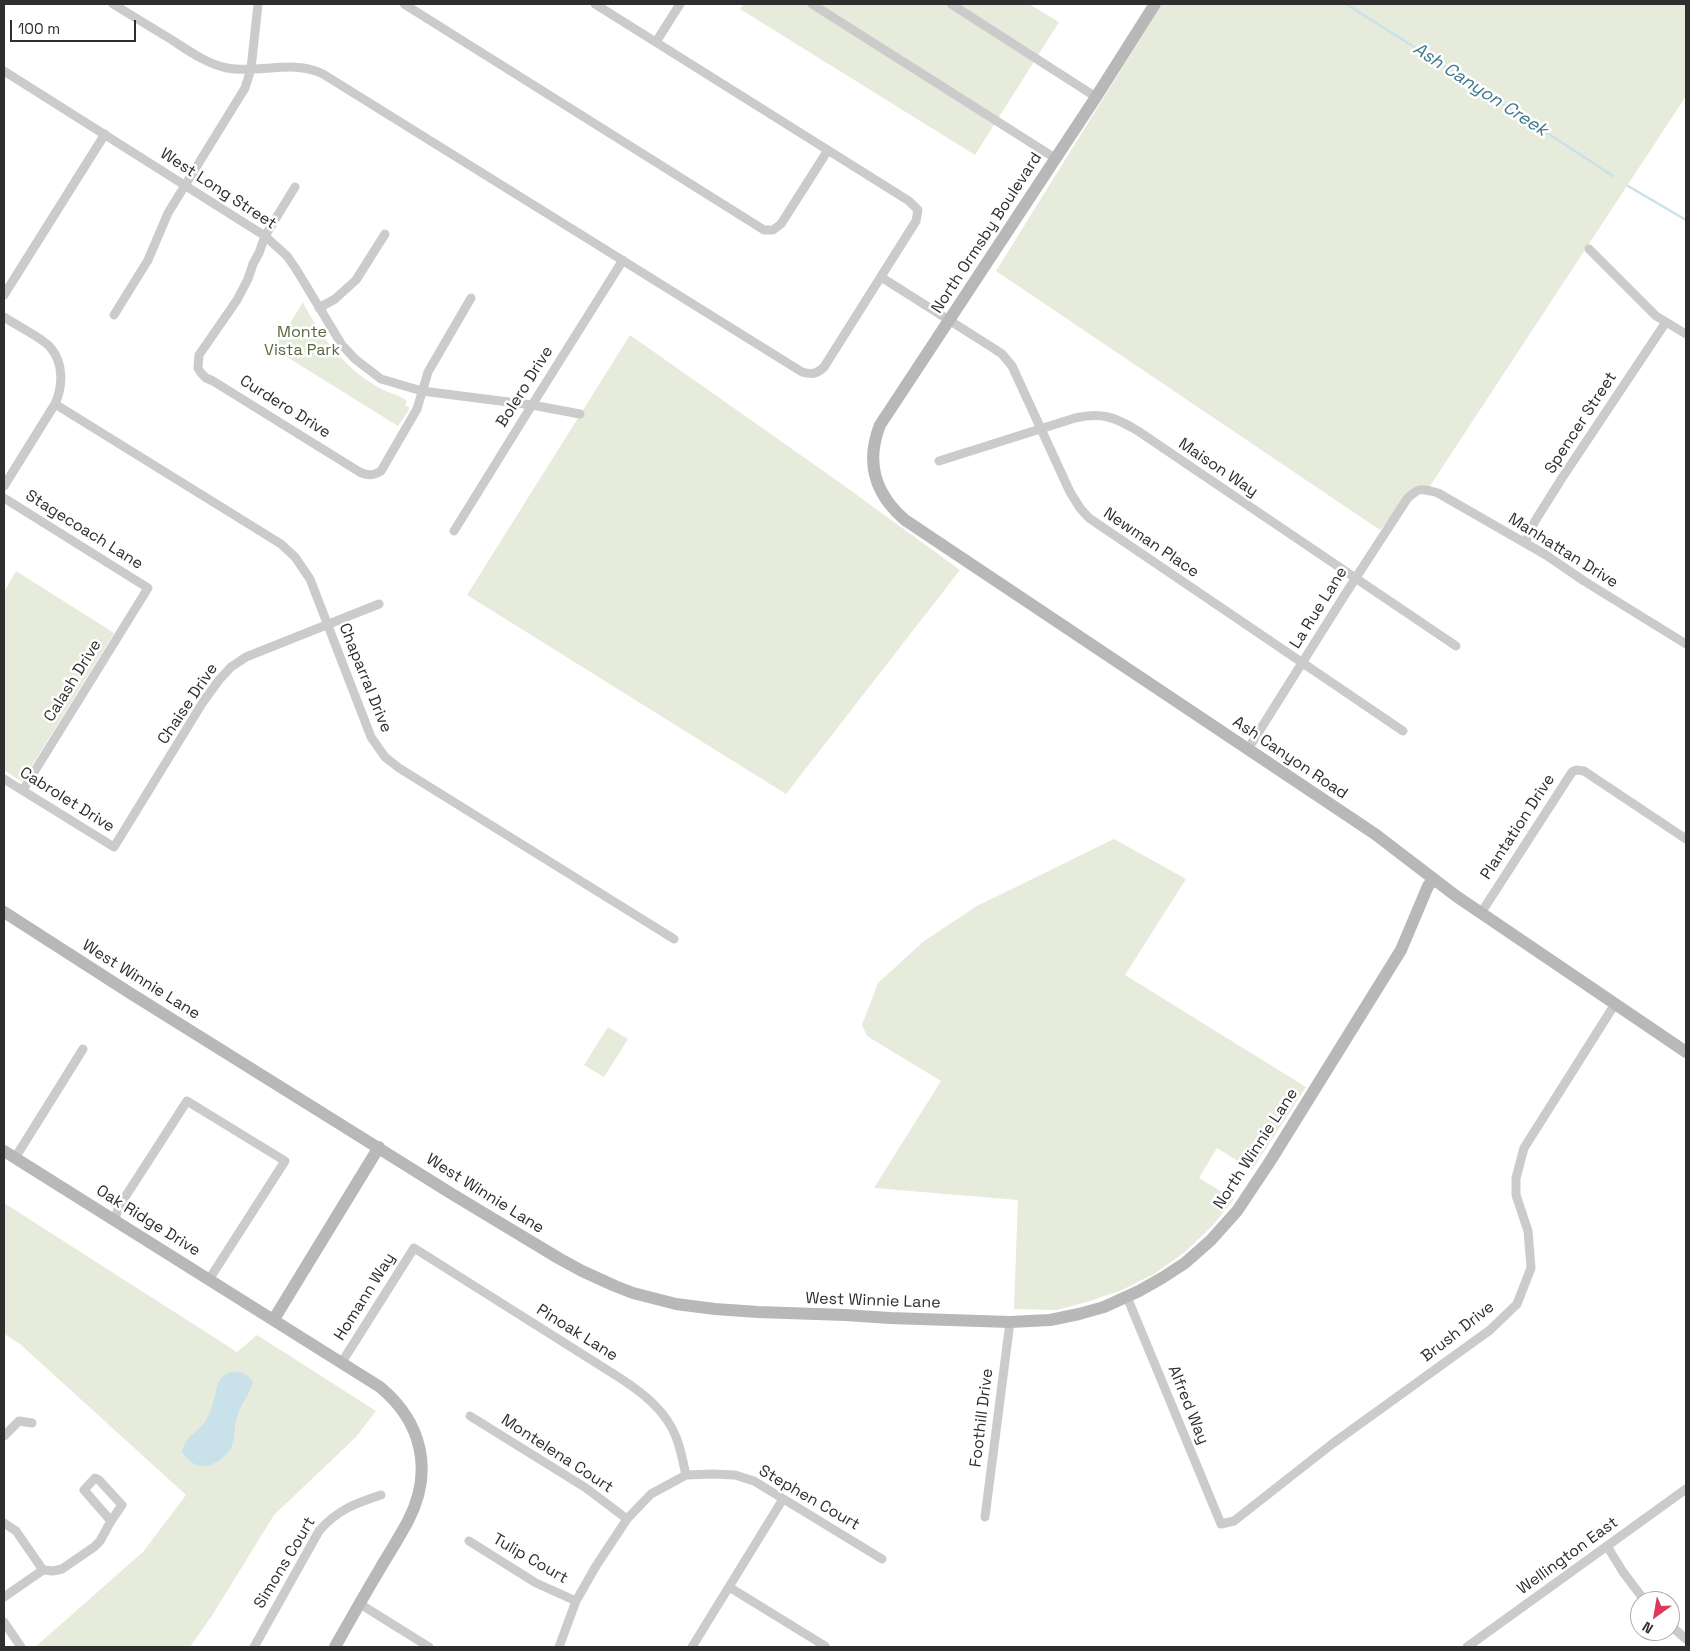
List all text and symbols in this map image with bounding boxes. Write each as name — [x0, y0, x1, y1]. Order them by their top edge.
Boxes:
scale bar — [12, 10, 139, 42]
text: 100 m — [18, 19, 60, 38]
water label: Ash Canyon Creek — [1409, 38, 1551, 142]
street label: West Long Street — [156, 144, 280, 234]
street label: North Ormsby Boulevard — [928, 149, 1046, 317]
park label: Monte Vista Park — [264, 323, 340, 361]
street label: Bolero Drive — [493, 343, 557, 431]
street label: Spencer Street — [1541, 369, 1621, 477]
street label: Curdero Drive — [236, 371, 334, 443]
street label: Maison Way — [1175, 434, 1261, 502]
street label: Stagecoach Lane — [22, 486, 146, 574]
street label: Newman Place — [1100, 504, 1202, 582]
street label: Manhattan Drive — [1505, 510, 1621, 592]
street label: La Rue Lane — [1286, 564, 1352, 652]
street label: Chaparral Drive — [334, 621, 396, 735]
street label: Calash Drive — [40, 636, 106, 726]
street label: Chaise Drive — [154, 660, 222, 748]
street label: Ash Canyon Road — [1229, 712, 1351, 804]
street label: Cabrolet Drive — [16, 763, 118, 837]
street label: Plantation Drive — [1477, 771, 1559, 883]
street label: West Winnie Lane — [79, 936, 203, 1024]
street label: North Winnie Lane — [1210, 1085, 1302, 1213]
street label: West Winnie Lane — [423, 1150, 547, 1238]
street label: Oak Ridge Drive — [92, 1181, 204, 1261]
street label: Homann Way — [330, 1250, 400, 1344]
street label: West Winnie Lane — [805, 1289, 941, 1313]
street label: Brush Drive — [1418, 1298, 1498, 1366]
street label: Pinoak Lane — [533, 1300, 621, 1366]
street label: Alfred Way — [1163, 1363, 1213, 1447]
street label: Foothill Drive — [966, 1368, 998, 1468]
street label: Montelena Court — [497, 1411, 617, 1497]
street label: Stephen Court — [755, 1461, 863, 1535]
street label: Wellington East — [1514, 1513, 1622, 1599]
street label: Simons Court — [250, 1514, 320, 1612]
street label: Tulip Court — [489, 1530, 571, 1588]
north arrow — [1630, 1591, 1680, 1641]
text: N — [1639, 1618, 1656, 1638]

